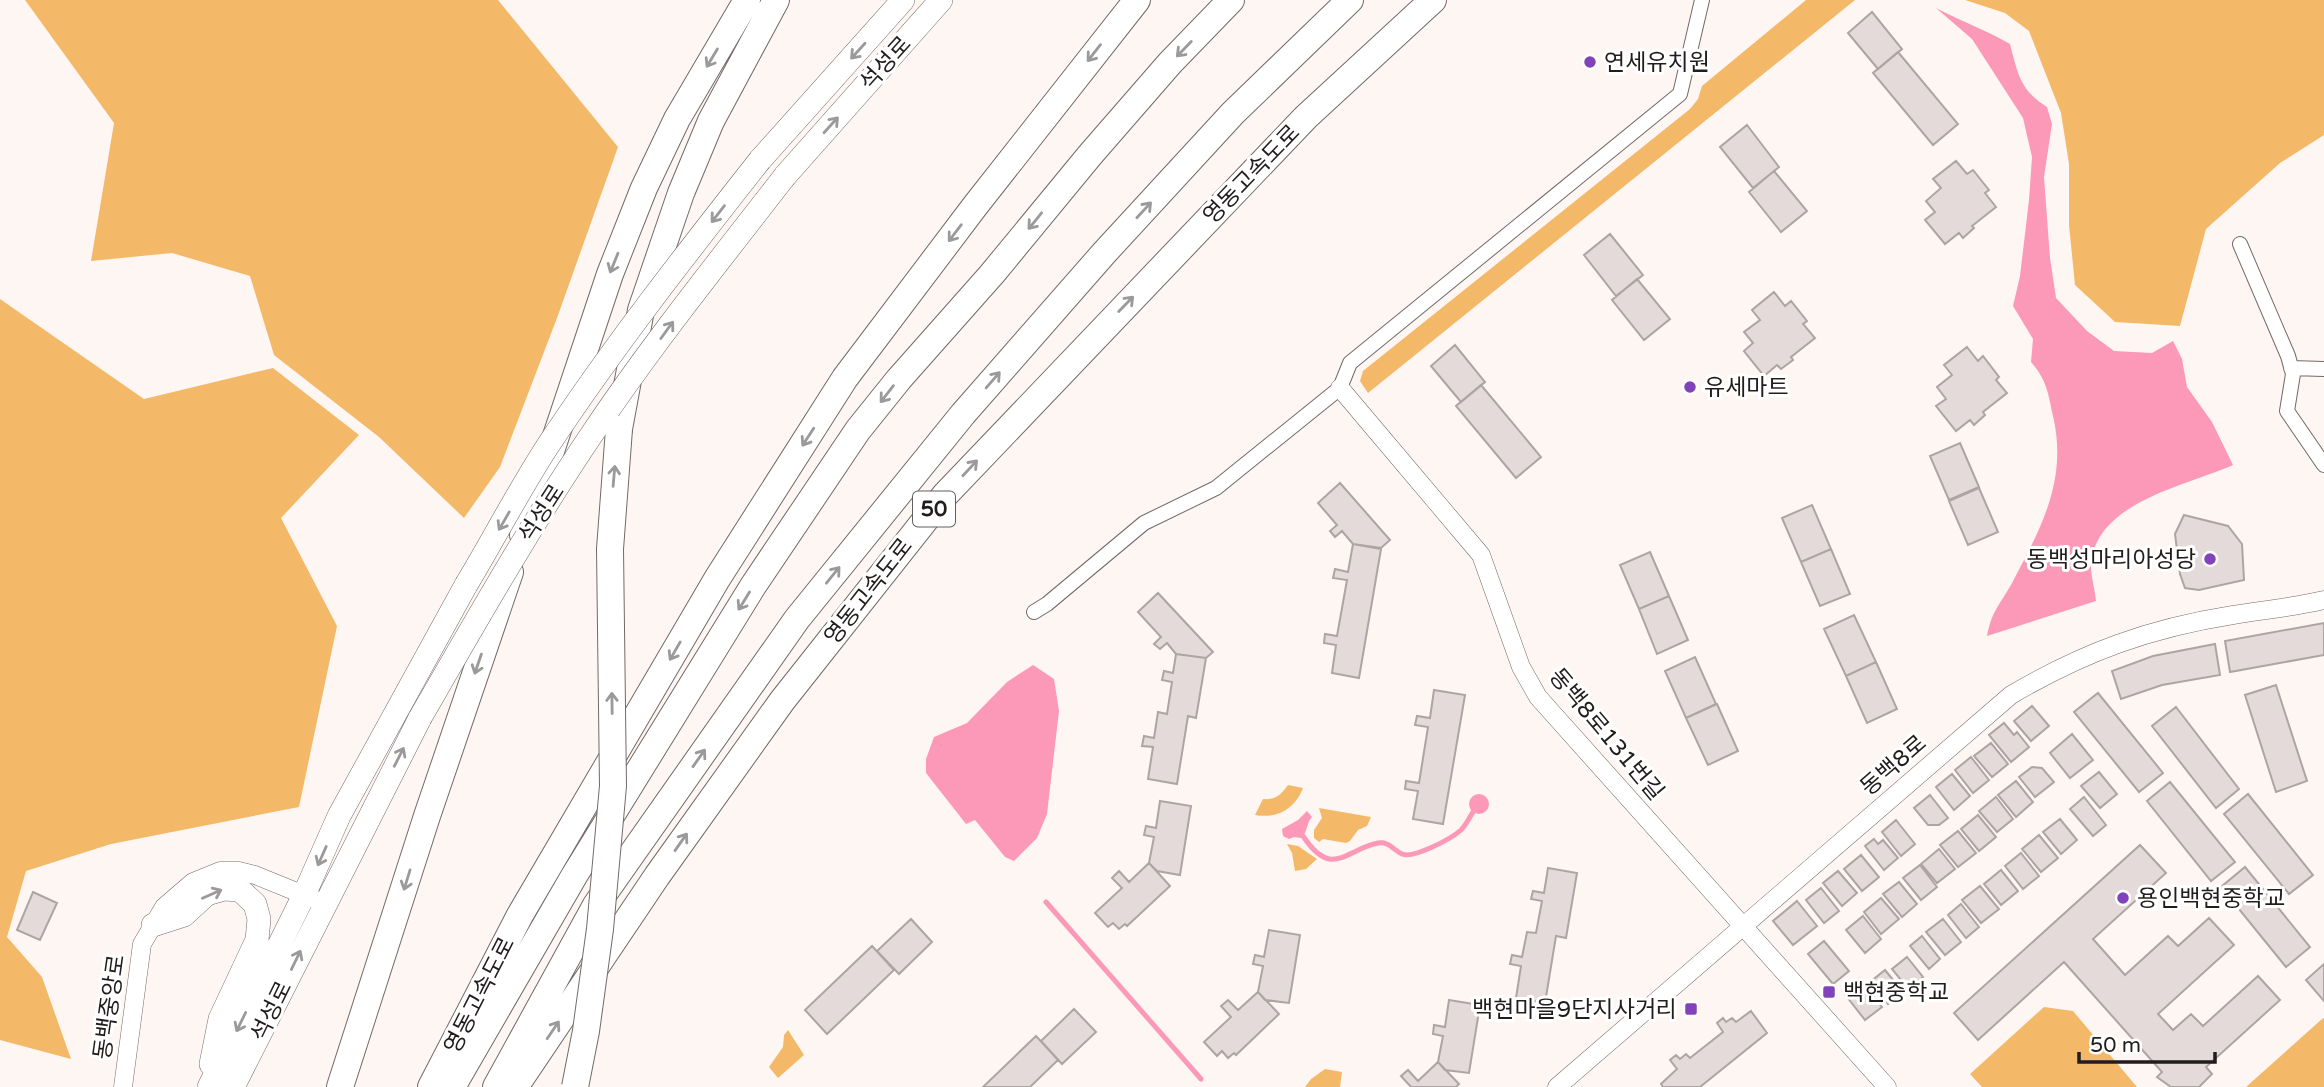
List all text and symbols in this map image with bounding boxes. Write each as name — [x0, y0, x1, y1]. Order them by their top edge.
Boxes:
street label: 석성로 — [854, 31, 917, 97]
one-way arrow — [1175, 40, 1192, 57]
one-way arrow — [850, 42, 866, 60]
one-way arrow — [1086, 43, 1102, 61]
one-way arrow — [704, 48, 718, 68]
place label: 연세유치원 — [1604, 49, 1710, 77]
marker: 연세유치원 — [1582, 54, 1598, 70]
one-way arrow — [822, 117, 839, 134]
street label: 영동고속도로 — [1198, 119, 1306, 230]
one-way arrow — [1136, 201, 1152, 219]
one-way arrow — [710, 204, 725, 222]
one-way arrow — [1028, 212, 1043, 230]
one-way arrow — [947, 223, 962, 241]
one-way arrow — [606, 252, 619, 273]
one-way arrow — [1118, 295, 1135, 312]
one-way arrow — [660, 321, 674, 340]
one-way arrow — [985, 371, 1001, 389]
place label: 유세마트 — [1704, 374, 1789, 402]
marker: 유세마트 — [1682, 379, 1698, 395]
one-way arrow — [879, 384, 895, 402]
one-way arrow — [800, 427, 815, 446]
one-way arrow — [961, 460, 978, 477]
one-way arrow — [608, 465, 621, 487]
street label: 석성로 — [513, 479, 571, 548]
road number: 50 — [913, 491, 955, 526]
one-way arrow — [497, 510, 511, 530]
street label: 영동고속도로 — [819, 533, 919, 650]
place label: 동백성마리아성당 — [2027, 546, 2196, 574]
marker: 동백성마리아성당 — [2202, 551, 2218, 567]
one-way arrow — [825, 566, 841, 584]
one-way arrow — [736, 591, 751, 610]
one-way arrow — [668, 641, 682, 661]
one-way arrow — [471, 653, 483, 675]
street label: 동백8로131번길 — [1543, 663, 1670, 806]
one-way arrow — [605, 692, 619, 715]
street label: 동백8로 — [1855, 730, 1932, 802]
one-way arrow — [393, 747, 407, 768]
one-way arrow — [692, 749, 706, 768]
one-way arrow — [674, 833, 688, 852]
one-way arrow — [315, 844, 328, 866]
one-way arrow — [400, 869, 413, 891]
place label: 용인백현중학교 — [2137, 885, 2285, 913]
one-way arrow — [201, 887, 222, 900]
marker: 용인백현중학교 — [2115, 890, 2131, 906]
street label: 영동고속도로 — [439, 933, 521, 1058]
one-way arrow — [290, 950, 304, 971]
street label: 동백중앙로 — [89, 953, 131, 1061]
street label: 석성로 — [245, 977, 298, 1046]
place label: 백현중학교 — [1843, 979, 1949, 1007]
marker: 백현중학교 — [1821, 984, 1837, 1000]
place label: 백현마을9단지사거리 — [1472, 996, 1677, 1024]
marker: 백현마을9단지사거리 — [1683, 1001, 1699, 1017]
one-way arrow — [234, 1011, 247, 1032]
scale bar — [2079, 1020, 2216, 1064]
one-way arrow — [546, 1021, 560, 1040]
text: 50 m — [2090, 1033, 2141, 1058]

